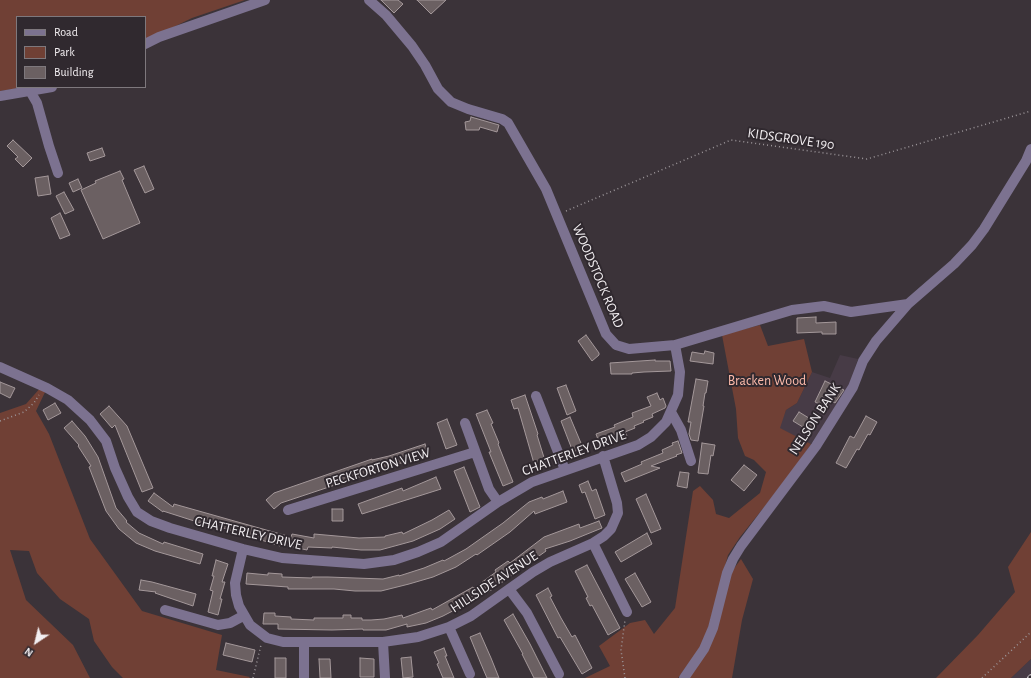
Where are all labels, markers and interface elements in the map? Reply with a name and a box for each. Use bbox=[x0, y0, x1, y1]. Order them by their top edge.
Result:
legend bbox=[16, 16, 146, 88]
text: Road bbox=[54, 26, 78, 38]
text: Park bbox=[54, 46, 75, 58]
text: Building bbox=[54, 66, 94, 78]
street label: KIDSGROVE 190 bbox=[747, 125, 835, 153]
street label: WOODSTOCK ROAD bbox=[569, 221, 627, 331]
park label: Bracken Wood bbox=[728, 373, 806, 389]
street label: NELSON BANK bbox=[786, 380, 844, 458]
street label: CHATTERLEY DRIVE bbox=[520, 426, 628, 480]
street label: PECKFORTON VIEW bbox=[323, 444, 433, 492]
street label: CHATTERLEY DRIVE bbox=[193, 512, 303, 554]
street label: HILLSIDE AVENUE bbox=[447, 547, 541, 617]
north arrow bbox=[16, 622, 56, 662]
text: N bbox=[23, 646, 35, 659]

